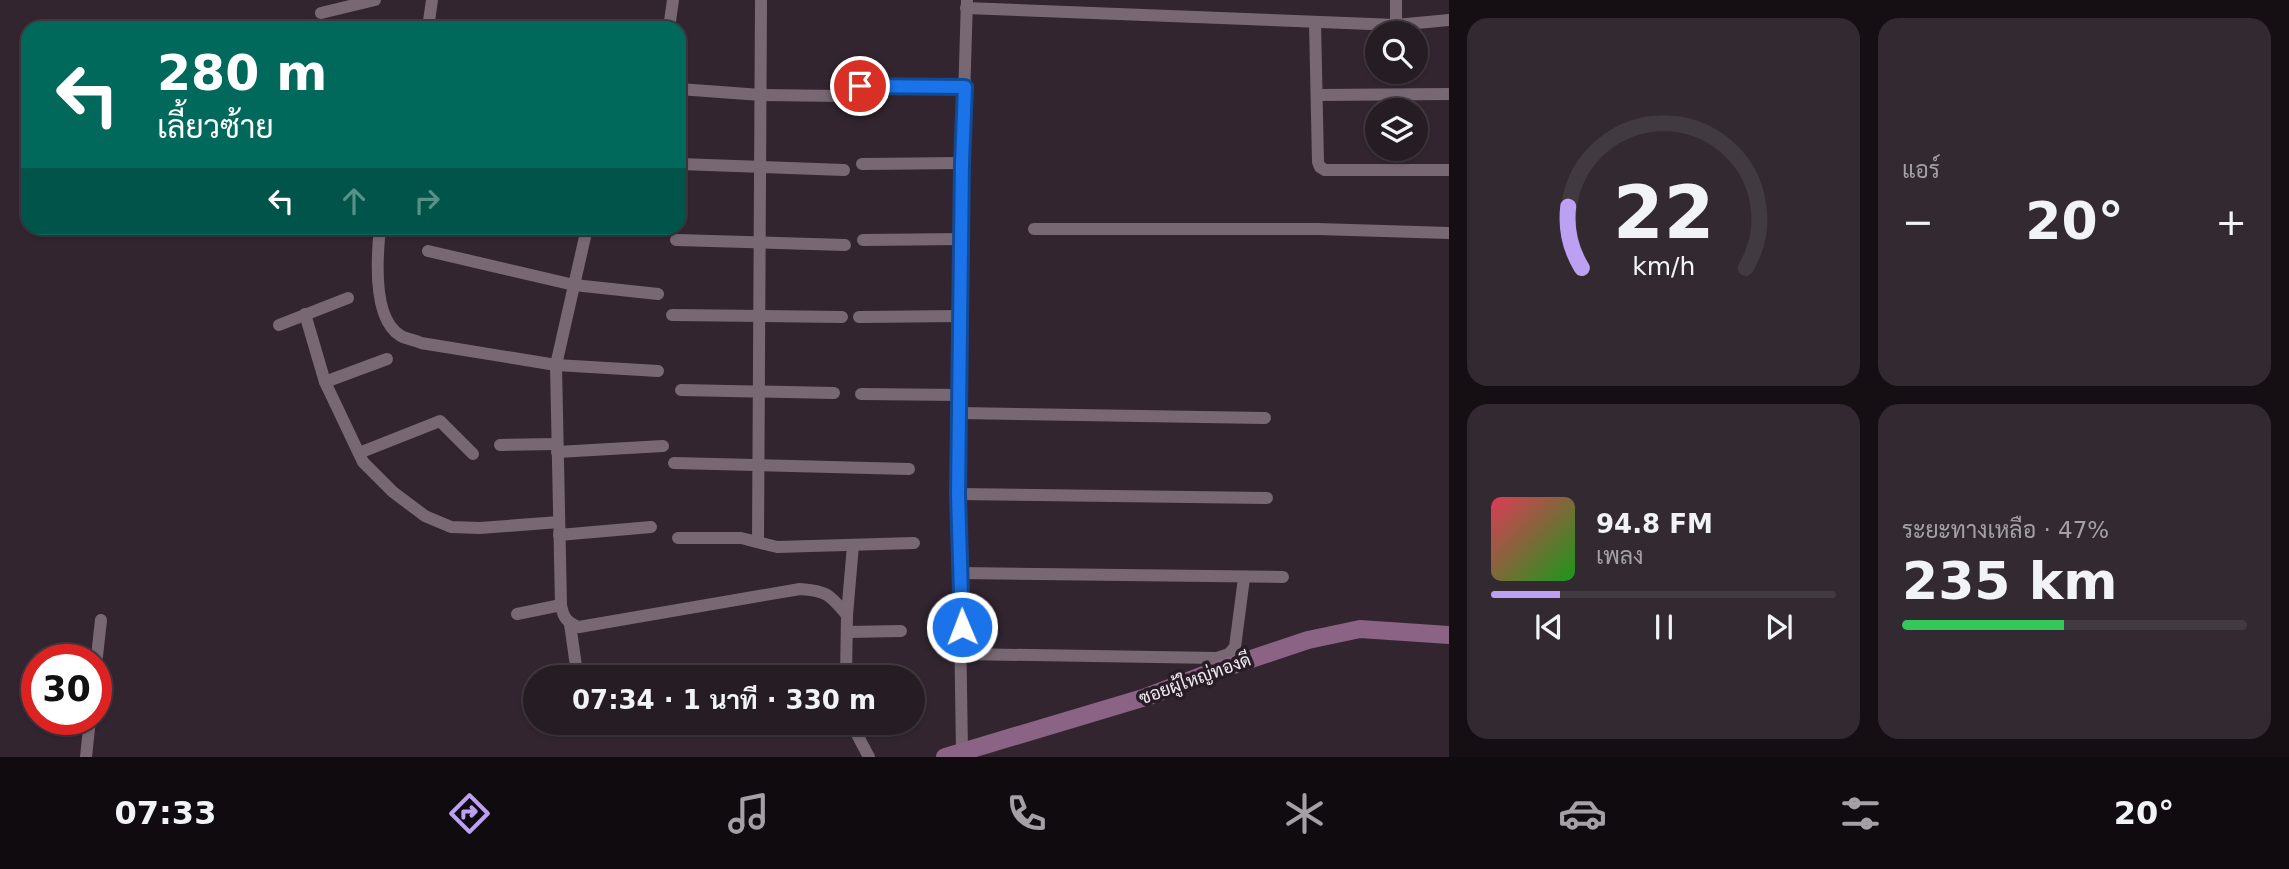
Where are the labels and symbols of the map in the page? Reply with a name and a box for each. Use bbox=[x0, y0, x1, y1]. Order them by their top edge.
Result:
pin bbox=[830, 56, 890, 116]
position arrow bbox=[925, 590, 999, 664]
speed limit sign: 30 bbox=[21, 644, 112, 735]
street label: ซอยผู้ใหญ่ทองดี bbox=[1135, 647, 1255, 711]

